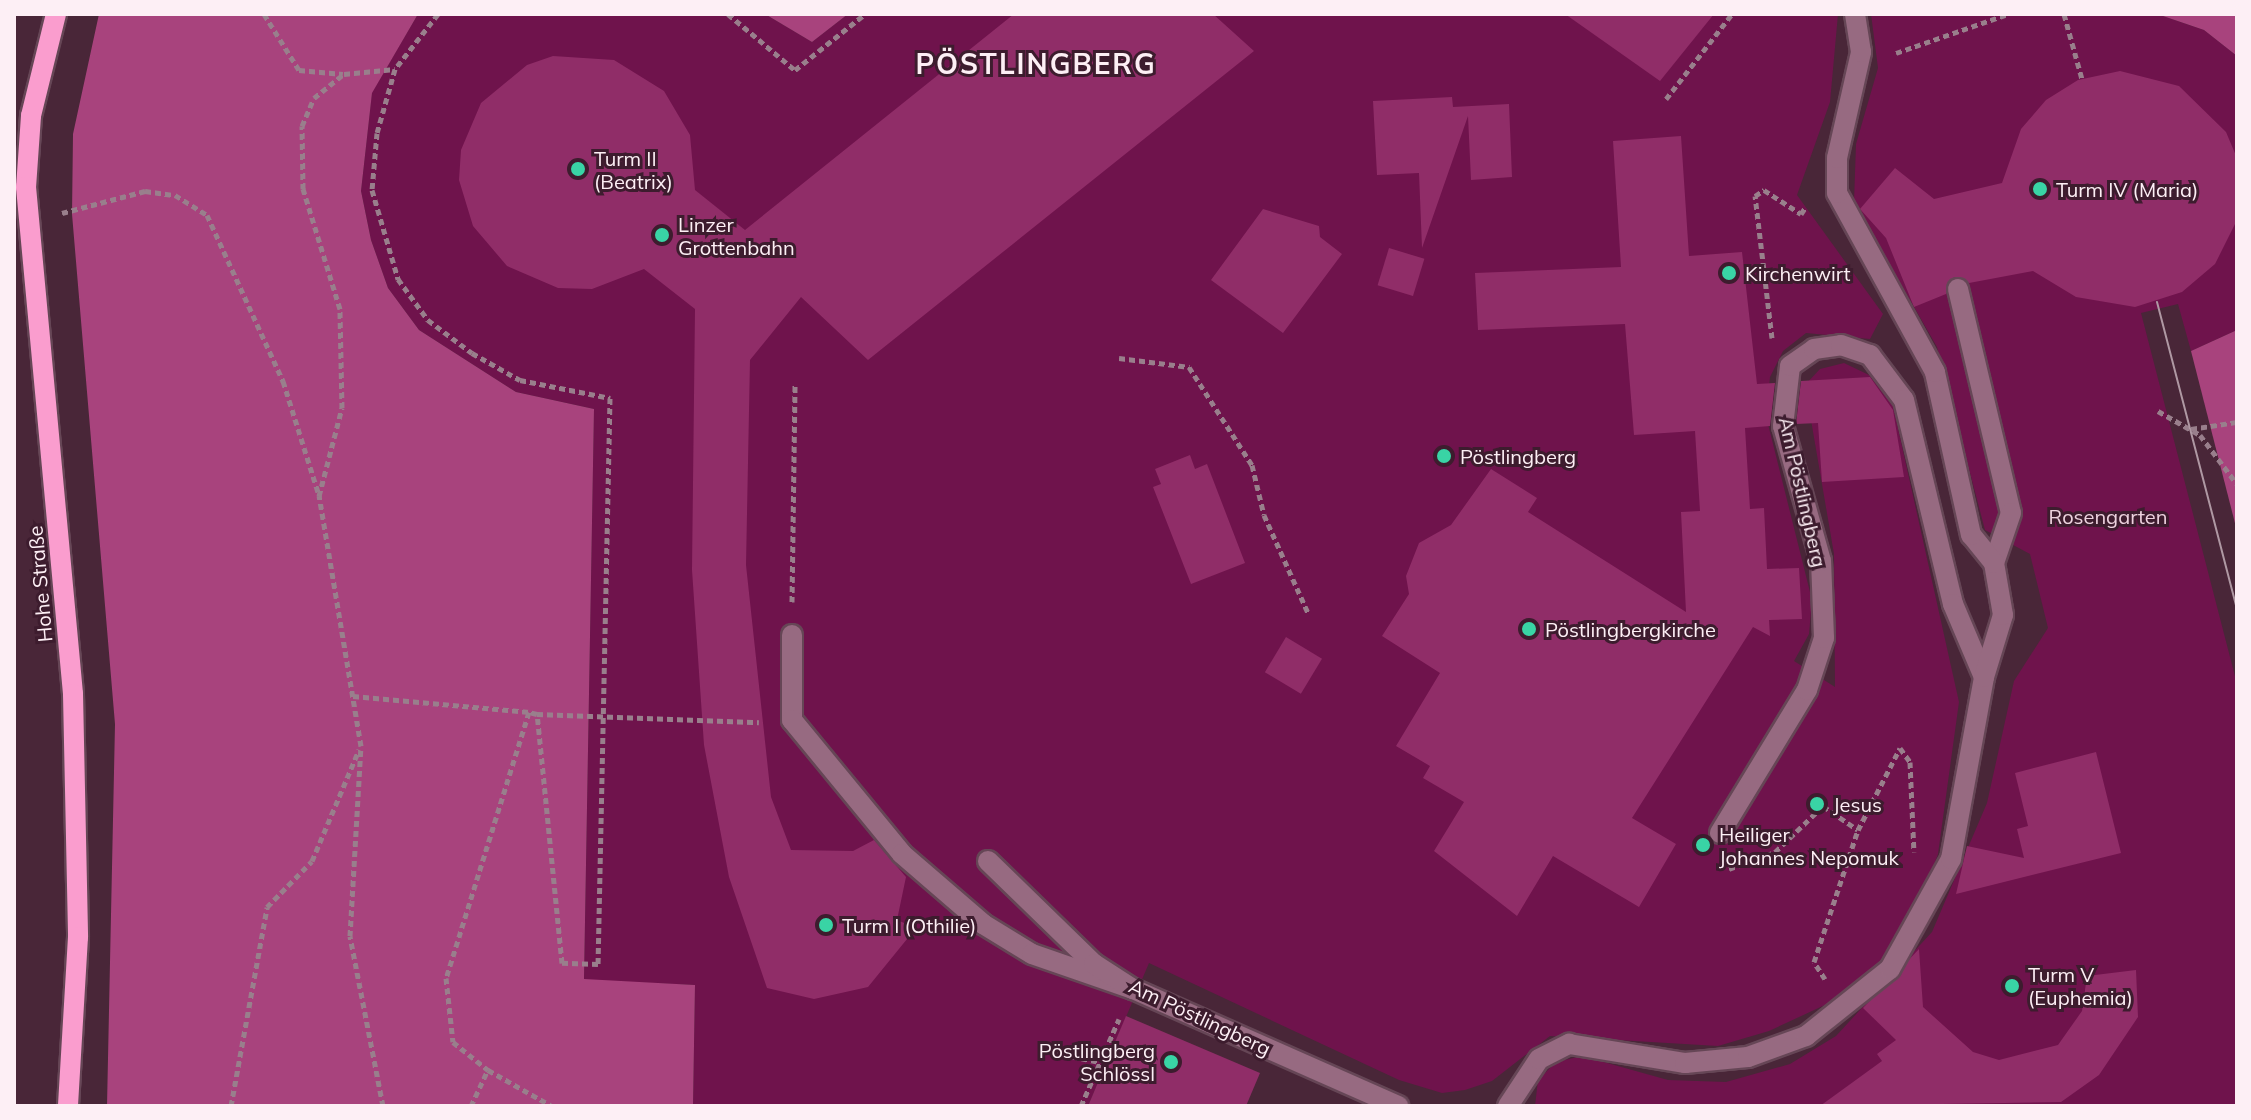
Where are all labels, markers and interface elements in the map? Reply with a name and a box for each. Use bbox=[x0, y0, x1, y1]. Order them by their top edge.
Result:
district label: PÖSTLINGBERG bbox=[915, 47, 1157, 81]
place label: Turm II (Beatrix) bbox=[594, 146, 673, 193]
marker: Turm II (Beatrix) bbox=[569, 160, 587, 178]
place label: Turm IV (Maria) bbox=[2056, 177, 2198, 201]
marker: Turm IV (Maria) bbox=[2031, 180, 2049, 198]
place label: Linzer Grottenbahn bbox=[678, 212, 795, 259]
marker: Linzer Grottenbahn bbox=[653, 226, 671, 244]
place label: Kirchenwirt bbox=[1745, 261, 1851, 285]
marker: Kirchenwirt bbox=[1720, 264, 1738, 282]
street label: Am Pöstlingberg bbox=[1774, 414, 1832, 570]
place label: Pöstlingberg bbox=[1460, 444, 1576, 468]
marker: Pöstlingberg bbox=[1435, 447, 1453, 465]
park label: Rosengarten bbox=[2049, 504, 2167, 528]
street label: Hohe Straße bbox=[23, 525, 57, 643]
place label: Pöstlingbergkirche bbox=[1545, 617, 1716, 641]
marker: Pöstlingbergkirche bbox=[1520, 620, 1538, 638]
place label: Jesus bbox=[1833, 792, 1882, 816]
marker: Jesus bbox=[1808, 795, 1826, 813]
place label: Heiliger Johannes Nepomuk bbox=[1719, 822, 1899, 869]
marker: Heiliger Johannes Nepomuk bbox=[1694, 836, 1712, 854]
place label: Turm I (Othilie) bbox=[842, 913, 976, 937]
marker: Turm I (Othilie) bbox=[817, 916, 835, 934]
place label: Turm V (Euphemia) bbox=[2028, 962, 2133, 1009]
street label: Am Pöstlingberg bbox=[1125, 974, 1275, 1060]
marker: Turm V (Euphemia) bbox=[2003, 977, 2021, 995]
place label: Pöstlingberg Schlössl bbox=[1039, 1038, 1155, 1085]
marker: Pöstlingberg Schlössl bbox=[1162, 1053, 1180, 1071]

